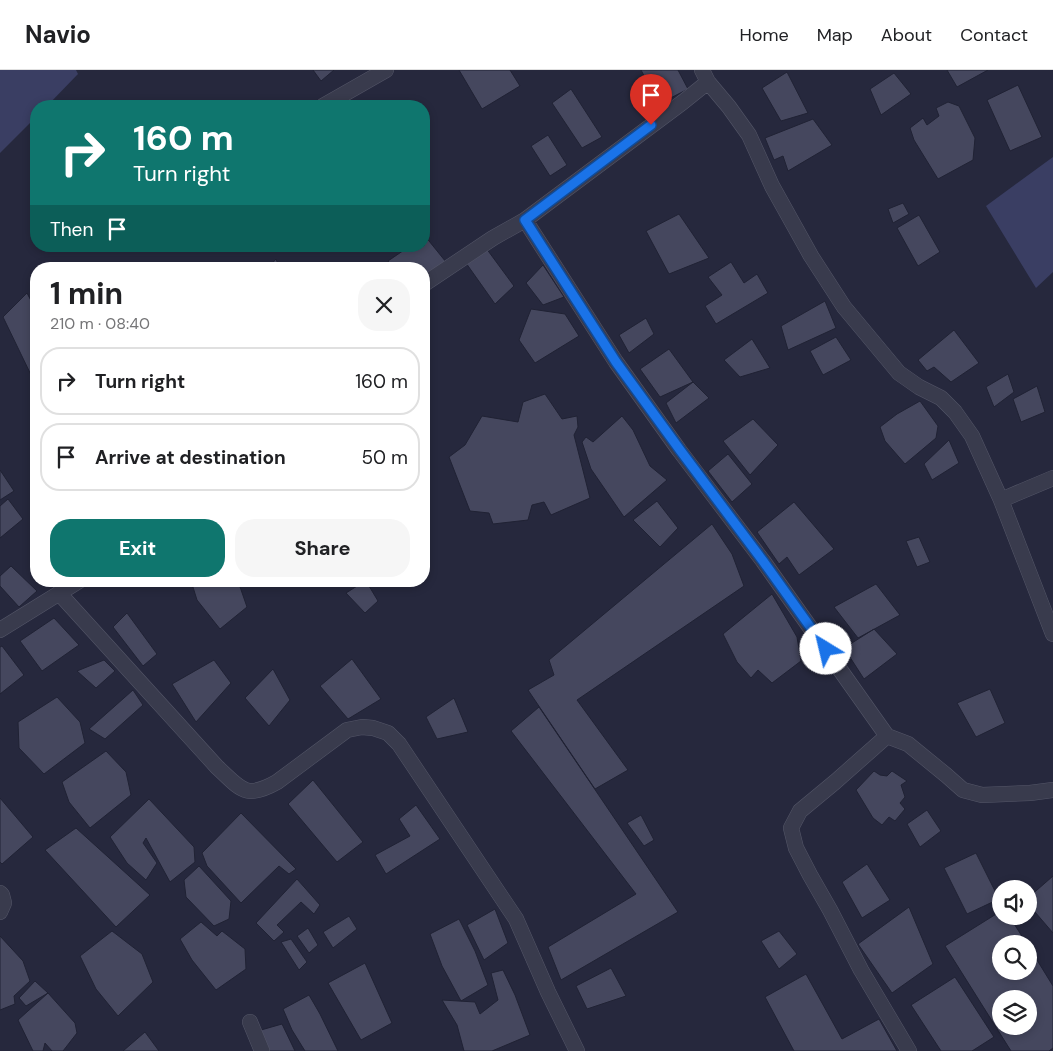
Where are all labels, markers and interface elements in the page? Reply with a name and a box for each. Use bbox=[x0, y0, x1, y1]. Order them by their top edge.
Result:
text: Navio bbox=[25, 19, 91, 50]
text: Home bbox=[739, 23, 789, 47]
text: Map bbox=[817, 23, 853, 47]
text: About bbox=[881, 23, 932, 47]
text: Contact bbox=[960, 23, 1028, 47]
pin bbox=[630, 74, 672, 125]
icon: arrive bbox=[637, 81, 665, 109]
text: 160 m bbox=[133, 115, 234, 161]
icon: right bbox=[50, 120, 115, 185]
text: Turn right bbox=[133, 159, 230, 188]
icon: arrive bbox=[103, 215, 131, 243]
text: Then bbox=[50, 217, 93, 242]
text: 1 min bbox=[50, 274, 123, 313]
button: close bbox=[358, 279, 410, 331]
text: 210 m · 08:40 bbox=[50, 313, 150, 334]
icon: right bbox=[52, 367, 80, 395]
text: Turn right bbox=[95, 369, 185, 394]
text: 160 m bbox=[355, 369, 408, 394]
icon: arrive bbox=[52, 443, 80, 471]
text: Arrive at destination bbox=[95, 445, 286, 470]
text: 50 m bbox=[361, 445, 408, 470]
button: Exit bbox=[50, 519, 225, 577]
button: Share bbox=[235, 519, 410, 577]
position arrow bbox=[799, 622, 851, 674]
map controls bbox=[992, 880, 1037, 1035]
button: sound bbox=[992, 880, 1037, 925]
button: search bbox=[992, 935, 1037, 980]
button: layers bbox=[992, 990, 1037, 1035]

